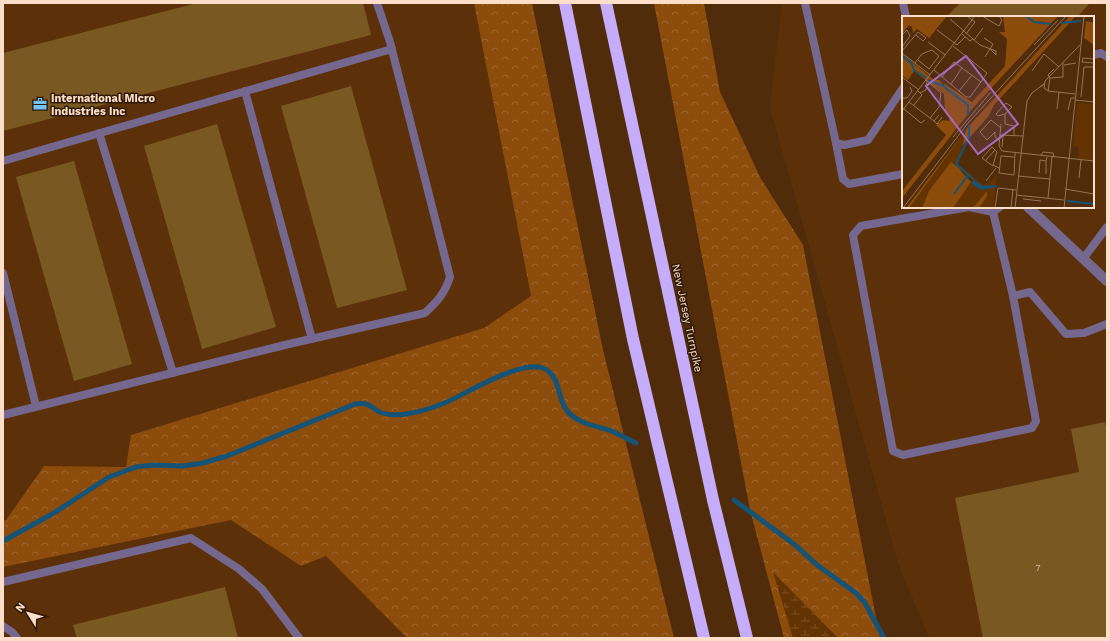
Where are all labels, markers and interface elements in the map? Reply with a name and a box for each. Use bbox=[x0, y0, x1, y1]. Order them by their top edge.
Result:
inset map bbox=[902, 16, 1094, 208]
place label: International Micro Industries Inc bbox=[51, 92, 156, 118]
office icon: International Micro Industries Inc bbox=[32, 96, 48, 112]
street label: New Jersey Turnpike bbox=[669, 263, 705, 373]
house number: 7 bbox=[1035, 563, 1041, 573]
north arrow bbox=[8, 593, 48, 633]
text: N bbox=[13, 600, 28, 614]

